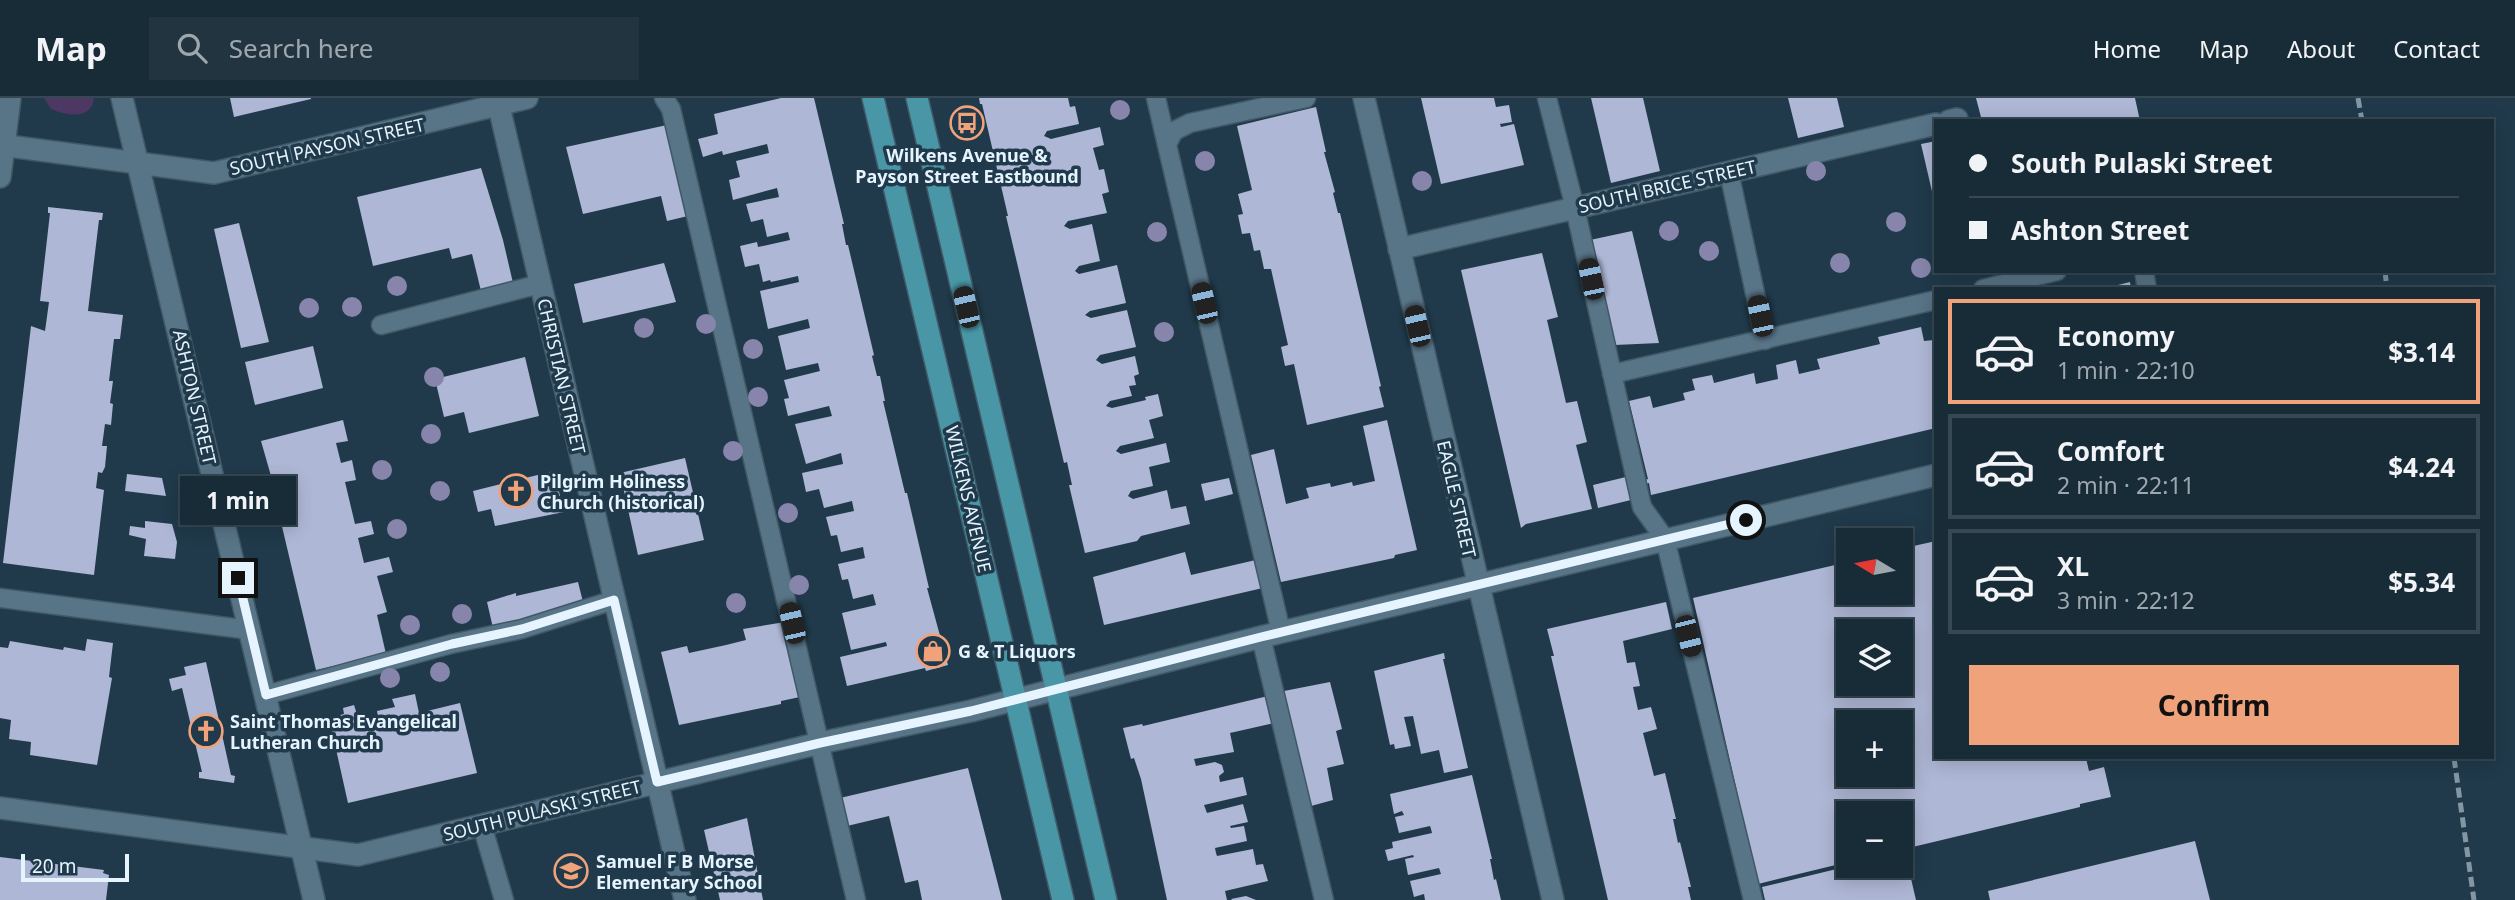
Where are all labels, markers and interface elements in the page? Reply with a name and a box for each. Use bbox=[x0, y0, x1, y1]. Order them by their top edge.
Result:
search box bbox=[149, 17, 639, 80]
text: Map bbox=[35, 26, 107, 71]
icon: search bbox=[173, 29, 211, 67]
text: Search here bbox=[229, 30, 373, 66]
text: Home bbox=[2093, 32, 2161, 65]
text: Map bbox=[2199, 32, 2249, 65]
text: About bbox=[2287, 32, 2355, 65]
text: Contact bbox=[2393, 32, 2480, 65]
bus stop icon: Wilkens Avenue & Payson Street Eastbound bbox=[948, 104, 986, 142]
street label: SOUTH PAYSON STREET bbox=[227, 112, 427, 180]
place label: Wilkens Avenue & Payson Street Eastbound bbox=[855, 143, 1079, 188]
text: South Pulaski Street bbox=[2011, 145, 2273, 181]
street label: SOUTH BRICE STREET bbox=[1576, 154, 1758, 218]
text: Ashton Street bbox=[2011, 212, 2189, 248]
car bbox=[1577, 256, 1606, 302]
car bbox=[1190, 280, 1219, 326]
car bbox=[952, 284, 981, 330]
car bbox=[1746, 293, 1775, 339]
street label: CHRISTIAN STREET bbox=[532, 296, 592, 456]
car bbox=[1403, 303, 1432, 349]
text: Economy bbox=[2057, 318, 2175, 354]
icon: car bbox=[1973, 320, 2036, 383]
street label: ASHTON STREET bbox=[168, 327, 222, 467]
text: $3.14 bbox=[2388, 334, 2455, 370]
text: 1 min · 22:10 bbox=[2057, 354, 2195, 386]
street label: WILKENS AVENUE bbox=[940, 423, 998, 575]
text: Comfort bbox=[2057, 433, 2165, 469]
icon: car bbox=[1973, 435, 2036, 498]
street label: EAGLE STREET bbox=[1432, 438, 1482, 560]
text: $4.24 bbox=[2388, 449, 2455, 485]
place label: Pilgrim Holiness Church (historical) bbox=[540, 469, 705, 514]
text: 2 min · 22:11 bbox=[2057, 469, 2195, 501]
church icon: Pilgrim Holiness Church (historical) bbox=[497, 472, 535, 510]
callout: 1 min bbox=[180, 476, 296, 526]
text: 1 min bbox=[206, 484, 270, 516]
route start bbox=[1730, 504, 1762, 536]
north arrow bbox=[1836, 528, 1913, 606]
map controls bbox=[1836, 528, 1913, 878]
text: XL bbox=[2057, 548, 2089, 584]
icon: car bbox=[1973, 550, 2036, 613]
route end bbox=[222, 562, 254, 594]
text: $5.34 bbox=[2388, 564, 2455, 600]
text: 3 min · 22:12 bbox=[2057, 584, 2195, 616]
car bbox=[778, 600, 807, 646]
car bbox=[1673, 613, 1704, 659]
button: layers bbox=[1836, 619, 1913, 696]
shop icon: G & T Liquors bbox=[914, 632, 952, 670]
place label: G & T Liquors bbox=[958, 639, 1076, 663]
button: Confirm bbox=[1969, 665, 2459, 745]
place label: Saint Thomas Evangelical Lutheran Church bbox=[230, 709, 457, 754]
button: + bbox=[1836, 710, 1913, 787]
church icon: Saint Thomas Evangelical Lutheran Church bbox=[187, 712, 225, 750]
street label: SOUTH PULASKI STREET bbox=[441, 774, 643, 846]
button: − bbox=[1836, 801, 1913, 878]
place label: Samuel F B Morse Elementary School bbox=[596, 849, 763, 894]
scale bar bbox=[21, 851, 130, 883]
school or university icon: Samuel F B Morse Elementary School bbox=[552, 852, 590, 890]
text: 20 m bbox=[32, 853, 76, 879]

